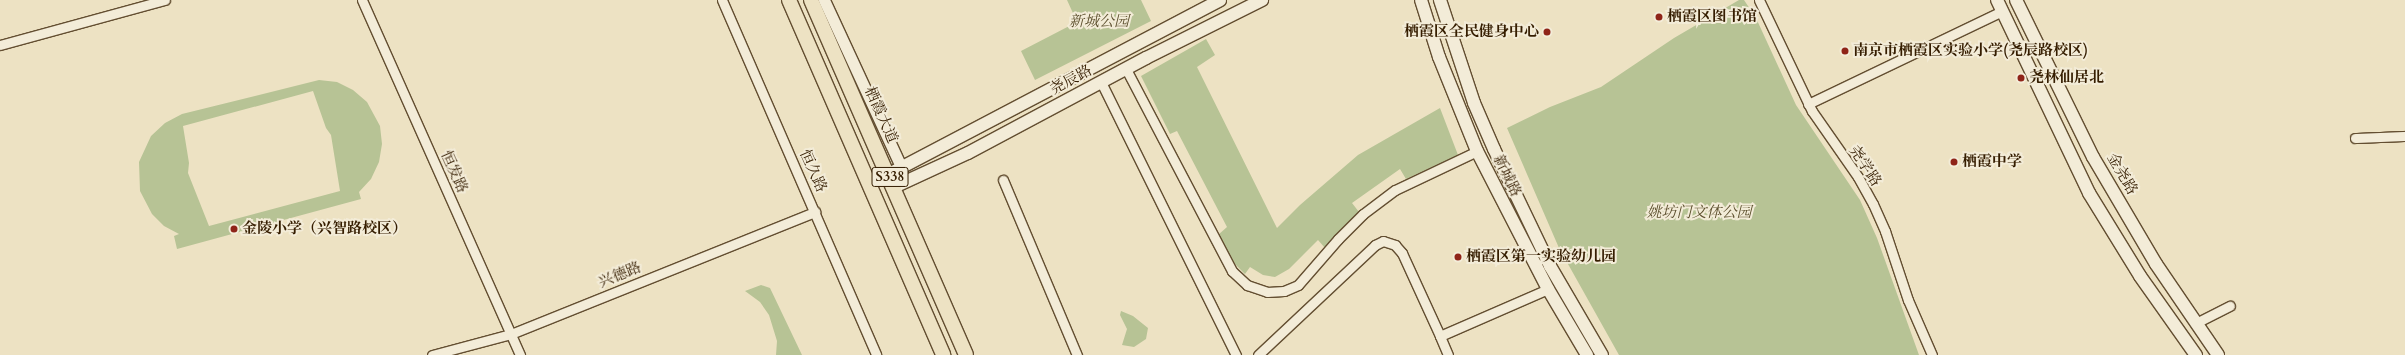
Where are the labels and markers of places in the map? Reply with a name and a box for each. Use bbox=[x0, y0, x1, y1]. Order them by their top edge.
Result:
place label: 栖霞区图书馆 bbox=[1667, 8, 1757, 26]
marker: 栖霞区图书馆 bbox=[1654, 12, 1664, 22]
place label: 栖霞区全民健身中心 bbox=[1404, 23, 1539, 41]
marker: 栖霞区全民健身中心 bbox=[1542, 27, 1552, 37]
place label: 南京市栖霞区实验小学(尧辰路校区) bbox=[1853, 42, 2088, 60]
marker: 南京市栖霞区实验小学(尧辰路校区) bbox=[1840, 46, 1850, 56]
place label: 尧林仙居北 bbox=[2029, 69, 2104, 87]
marker: 尧林仙居北 bbox=[2016, 73, 2026, 83]
place label: 栖霞中学 bbox=[1962, 153, 2022, 171]
marker: 栖霞中学 bbox=[1949, 157, 1959, 167]
place label: 金陵小学（兴智路校区） bbox=[242, 220, 407, 238]
marker: 金陵小学（兴智路校区） bbox=[229, 224, 239, 234]
place label: 栖霞区第一实验幼儿园 bbox=[1466, 248, 1616, 266]
marker: 栖霞区第一实验幼儿园 bbox=[1453, 252, 1463, 262]

